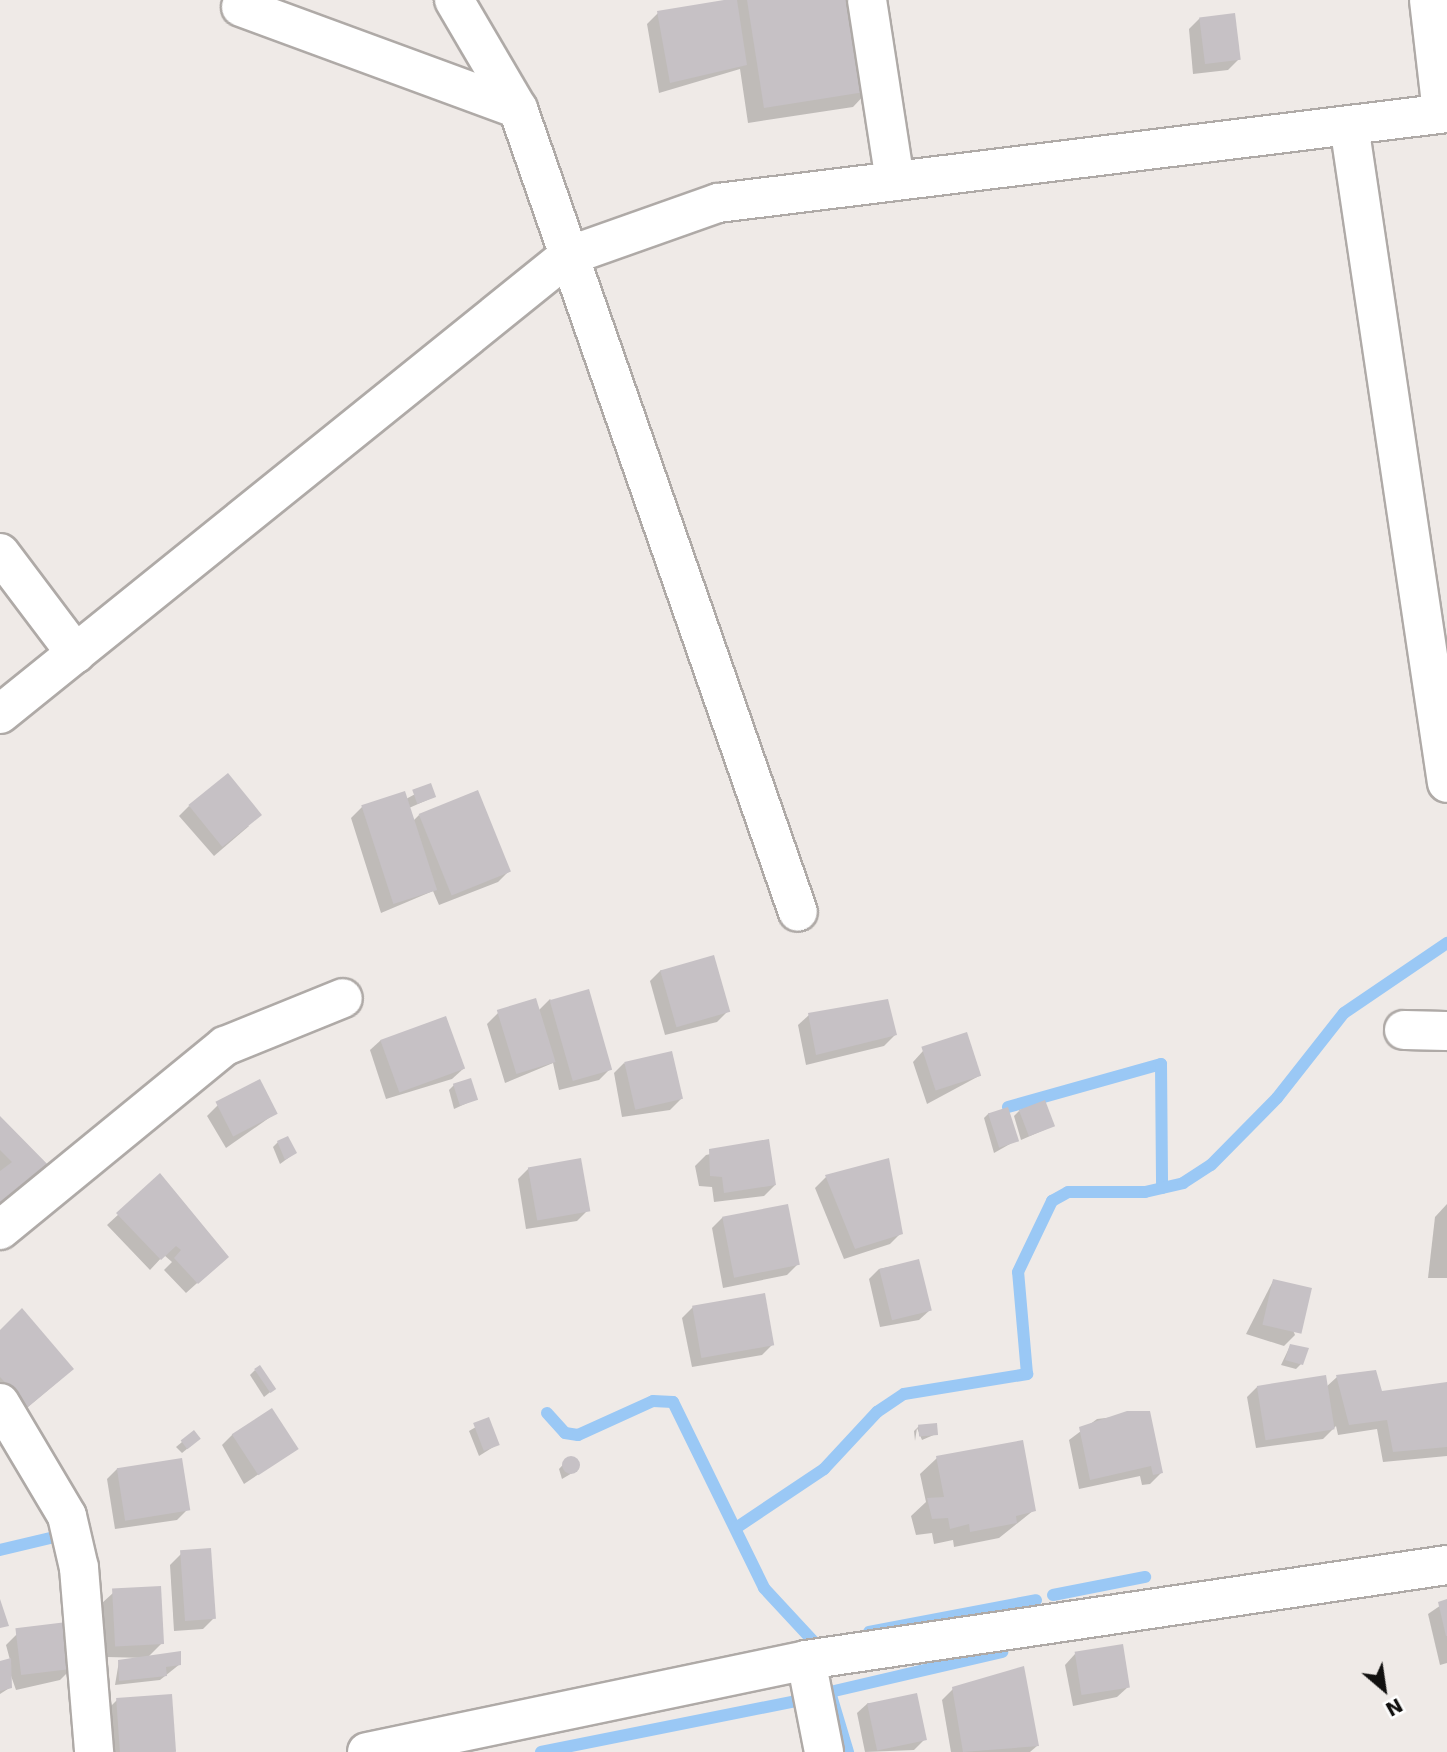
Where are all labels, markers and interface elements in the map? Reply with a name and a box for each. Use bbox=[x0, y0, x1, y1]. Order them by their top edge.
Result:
north arrow bbox=[1349, 1654, 1419, 1724]
text: N bbox=[1382, 1694, 1406, 1721]

